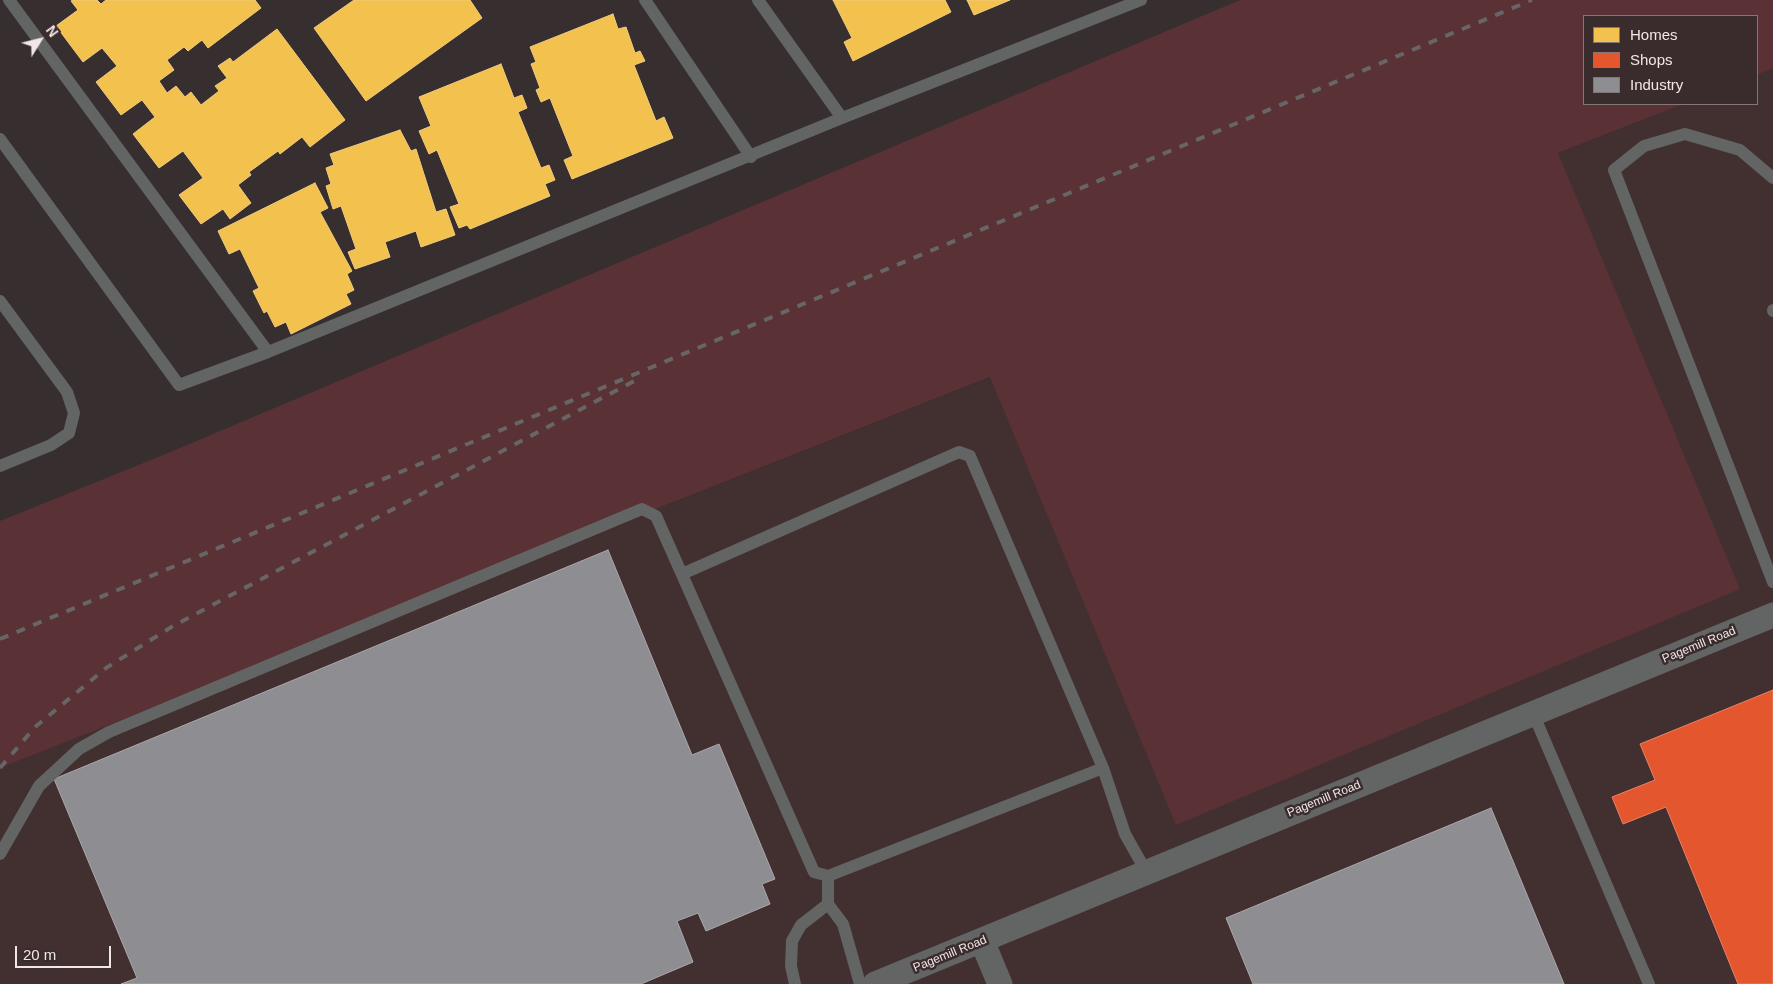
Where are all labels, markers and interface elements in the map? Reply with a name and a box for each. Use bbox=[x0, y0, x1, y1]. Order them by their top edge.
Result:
north arrow bbox=[15, 15, 65, 65]
legend bbox=[1583, 15, 1758, 105]
text: N bbox=[43, 22, 62, 40]
text: Homes bbox=[1630, 26, 1678, 43]
text: Shops bbox=[1630, 51, 1673, 68]
text: Industry bbox=[1630, 76, 1683, 93]
street label: Pagemill Road bbox=[1660, 624, 1738, 666]
street label: Pagemill Road bbox=[1285, 778, 1363, 820]
street label: Pagemill Road bbox=[911, 933, 989, 975]
scale bar bbox=[18, 936, 114, 968]
text: 20 m bbox=[23, 946, 56, 963]

